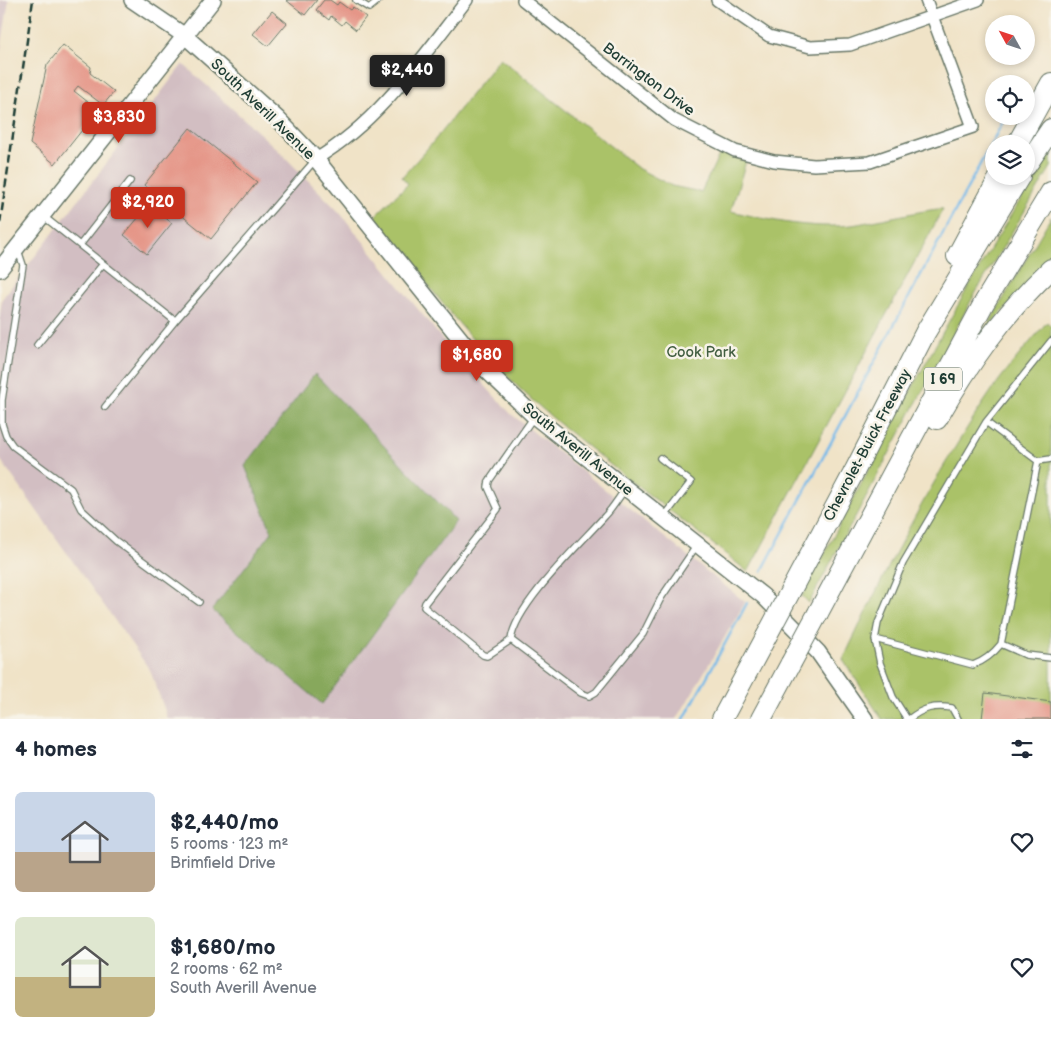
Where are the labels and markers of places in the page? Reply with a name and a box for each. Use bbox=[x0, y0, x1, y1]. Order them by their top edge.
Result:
pin: $2,440 bbox=[366, 54, 448, 97]
pin: $3,830 bbox=[78, 102, 160, 144]
pin: $2,920 bbox=[107, 186, 189, 229]
pin: $1,680 bbox=[436, 340, 518, 382]

